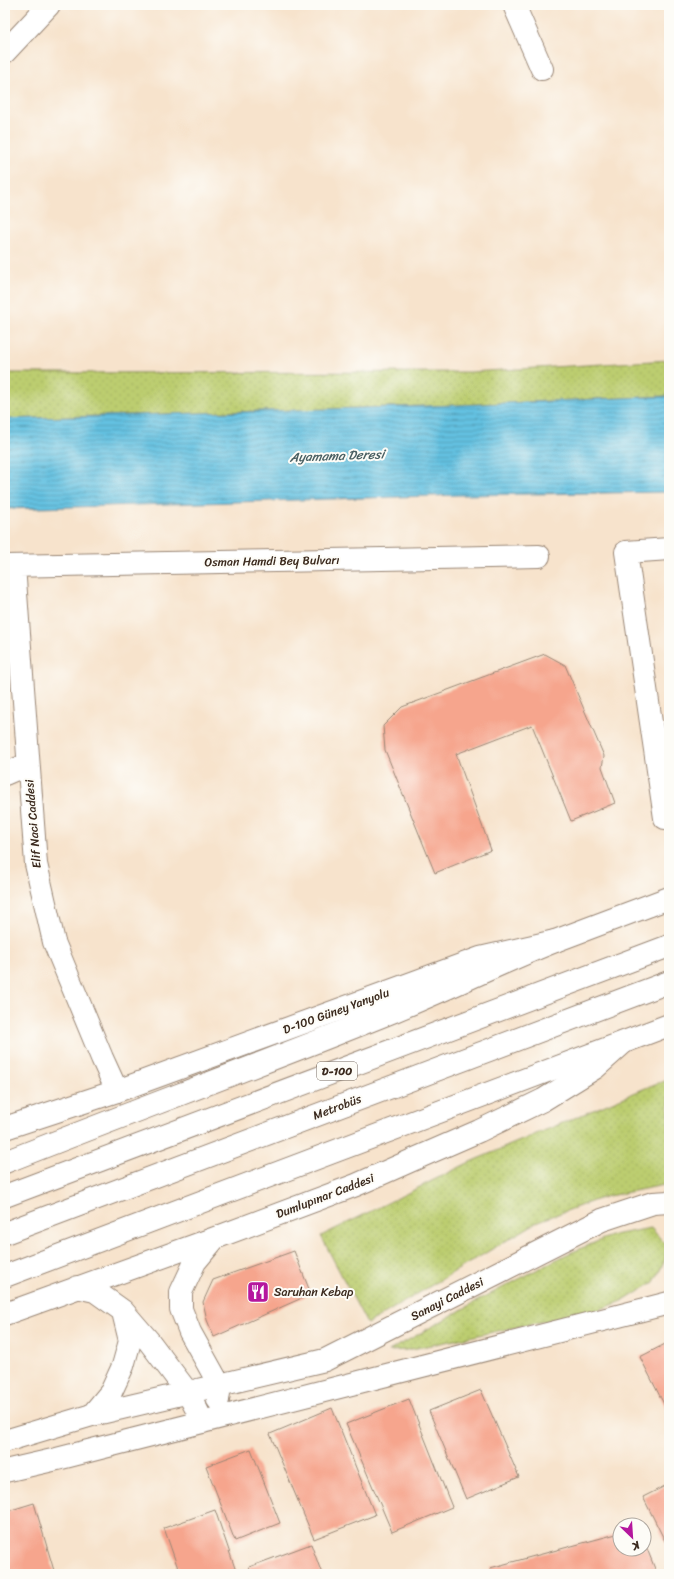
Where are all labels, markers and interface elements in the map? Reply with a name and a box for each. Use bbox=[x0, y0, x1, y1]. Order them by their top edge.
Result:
water label: Ayamama Deresi bbox=[289, 442, 387, 469]
street label: Osman Hamdi Bey Bulvarı bbox=[204, 549, 340, 573]
street label: Elif Naci Caddesi bbox=[18, 778, 48, 869]
street label: D-100 Güney Yanyolu bbox=[280, 981, 393, 1040]
road number: D-100 bbox=[317, 1062, 357, 1080]
street label: Metrobüs bbox=[309, 1087, 365, 1126]
street label: Dumlupınar Caddesi bbox=[273, 1167, 378, 1225]
street label: Sanayi Caddesi bbox=[406, 1271, 488, 1327]
restaurant icon: Saruhan Kebap bbox=[245, 1279, 271, 1305]
place label: Saruhan Kebap bbox=[274, 1281, 354, 1303]
north arrow bbox=[612, 1517, 652, 1557]
text: K bbox=[628, 1535, 644, 1556]

